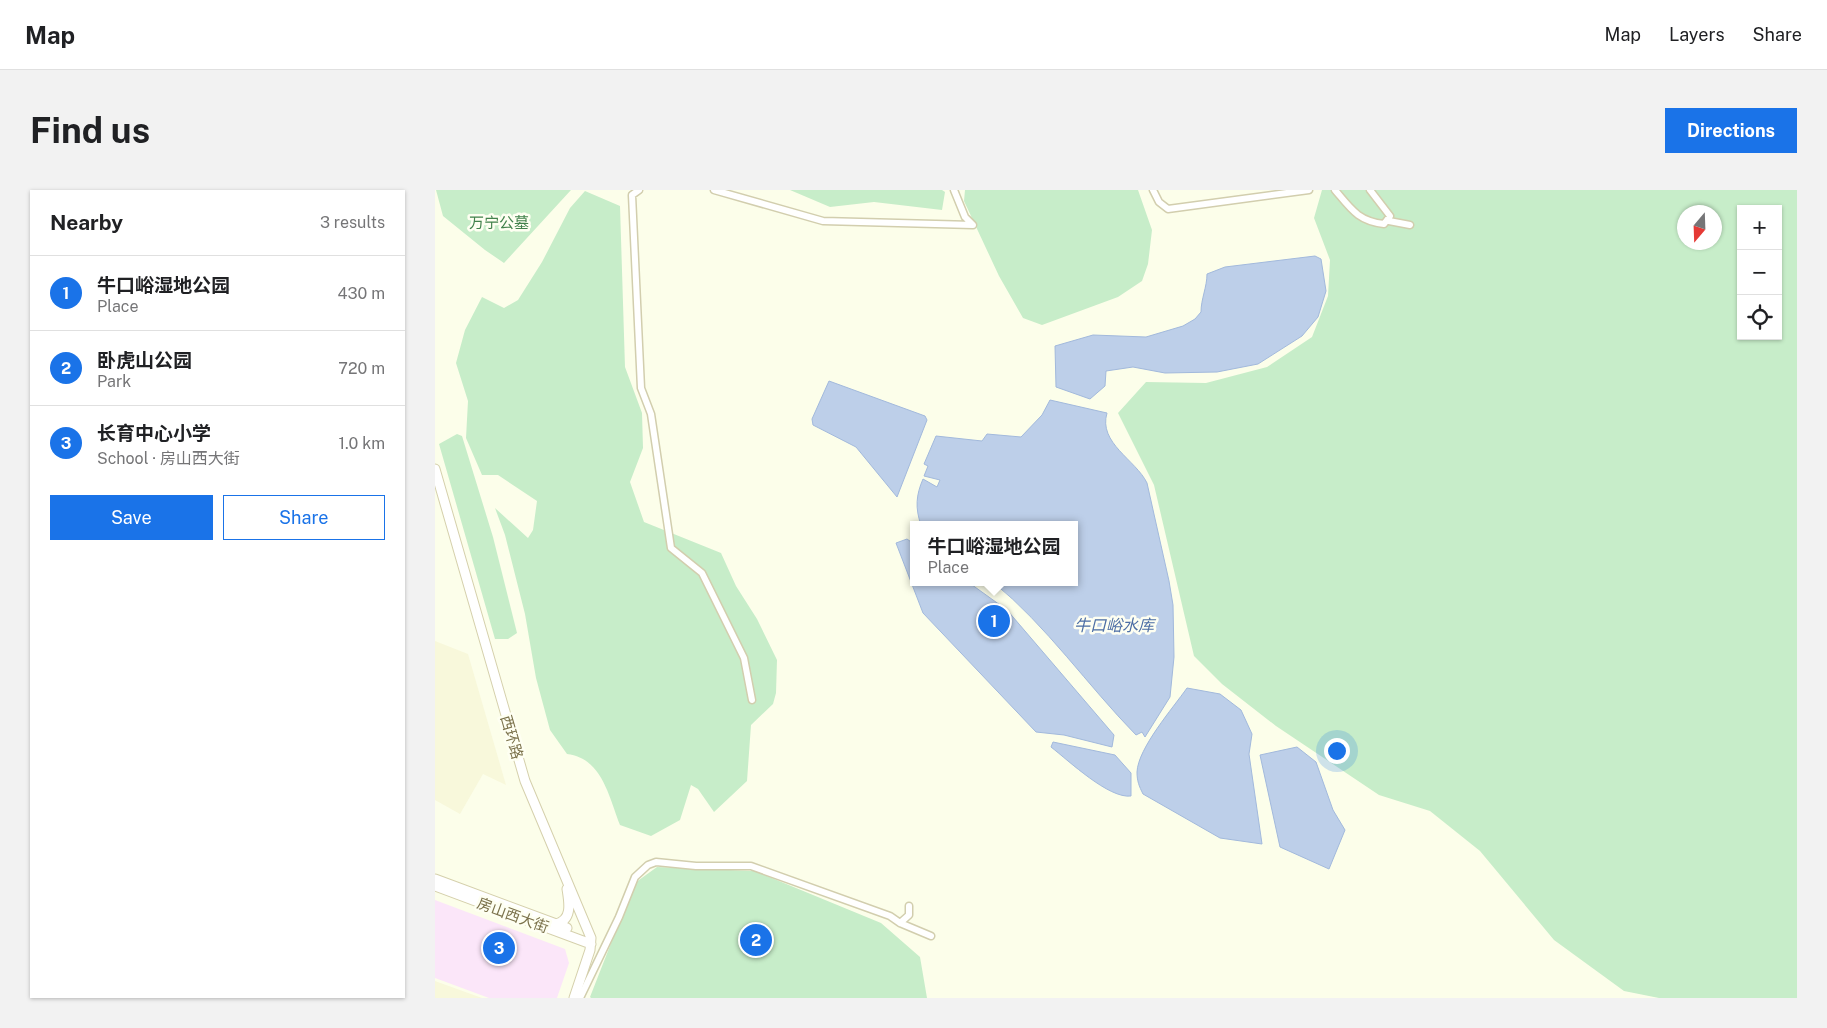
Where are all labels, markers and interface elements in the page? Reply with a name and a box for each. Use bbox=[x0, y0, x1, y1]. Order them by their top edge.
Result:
text: Map bbox=[25, 21, 75, 49]
text: Map bbox=[1605, 24, 1641, 45]
text: Layers bbox=[1669, 24, 1725, 45]
text: Share bbox=[1753, 24, 1802, 45]
button: Directions bbox=[1665, 108, 1797, 153]
text: Find us bbox=[30, 110, 150, 151]
north arrow bbox=[1677, 205, 1722, 250]
map controls bbox=[1737, 205, 1782, 340]
button: + bbox=[1737, 205, 1782, 250]
text: Nearby bbox=[50, 210, 123, 235]
text: 3 results bbox=[320, 213, 385, 232]
park label: 万宁公墓 bbox=[469, 214, 529, 231]
button: − bbox=[1737, 250, 1782, 295]
text: 牛口峪湿地公园 bbox=[97, 274, 230, 296]
text: 1 bbox=[63, 284, 69, 303]
text: 430 m bbox=[337, 284, 385, 303]
button: locate bbox=[1737, 295, 1782, 340]
text: Place bbox=[97, 297, 139, 316]
text: 卧虎山公园 bbox=[97, 349, 192, 371]
text: 2 bbox=[61, 359, 71, 378]
text: 720 m bbox=[338, 359, 385, 378]
text: Park bbox=[97, 372, 131, 391]
text: 长育中心小学 bbox=[97, 422, 211, 444]
text: 3 bbox=[61, 434, 71, 453]
text: 1.0 km bbox=[338, 434, 385, 453]
text: School · 房山西大街 bbox=[97, 449, 240, 468]
button: Save bbox=[50, 495, 213, 540]
button: Share bbox=[223, 495, 385, 540]
popup bbox=[910, 521, 1078, 586]
text: 牛口峪湿地公园 bbox=[927, 535, 1061, 557]
text: Place bbox=[927, 558, 969, 577]
pin: 1 bbox=[978, 602, 1010, 640]
water label: 牛口峪水库 bbox=[1074, 616, 1157, 635]
street label: 西环路 bbox=[498, 713, 526, 761]
your location bbox=[1324, 738, 1350, 764]
street label: 房山西大街 bbox=[475, 894, 551, 936]
pin: 2 bbox=[740, 921, 772, 959]
pin: 3 bbox=[483, 929, 515, 967]

